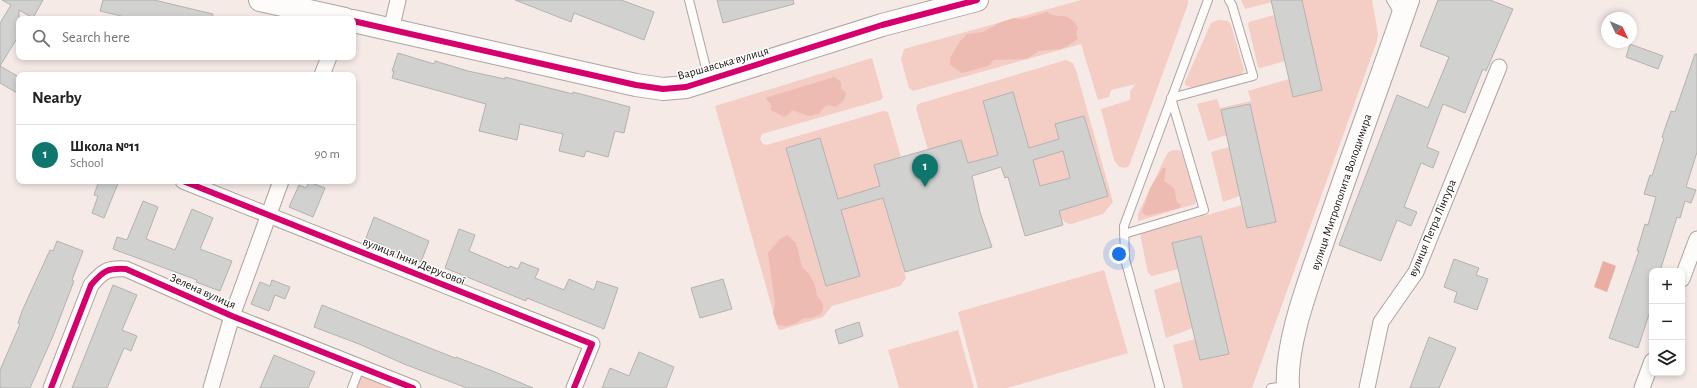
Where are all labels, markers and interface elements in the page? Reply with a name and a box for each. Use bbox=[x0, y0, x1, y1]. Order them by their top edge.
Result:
north arrow bbox=[1601, 12, 1637, 48]
search box bbox=[16, 16, 356, 60]
icon: search bbox=[30, 27, 52, 49]
text: Search here bbox=[62, 30, 130, 45]
street label: Варшавська вулиця bbox=[676, 44, 770, 83]
text: Nearby bbox=[32, 89, 82, 106]
street label: вулиця Митрополита Володимира bbox=[1309, 112, 1375, 272]
text: Школа №11 bbox=[70, 139, 140, 154]
text: 1 bbox=[43, 148, 47, 161]
text: 90 m bbox=[314, 148, 340, 161]
pin: 1 bbox=[912, 154, 938, 187]
text: School bbox=[70, 157, 104, 170]
street label: вулиця Петра Лінтура bbox=[1406, 177, 1459, 279]
street label: вулиця Інни Дерусової bbox=[361, 235, 467, 288]
your location bbox=[1109, 244, 1129, 264]
map controls bbox=[1649, 268, 1685, 376]
button: + bbox=[1649, 268, 1685, 304]
street label: Зелена вулиця bbox=[168, 271, 238, 312]
button: − bbox=[1649, 304, 1685, 340]
button: layers bbox=[1649, 340, 1685, 376]

